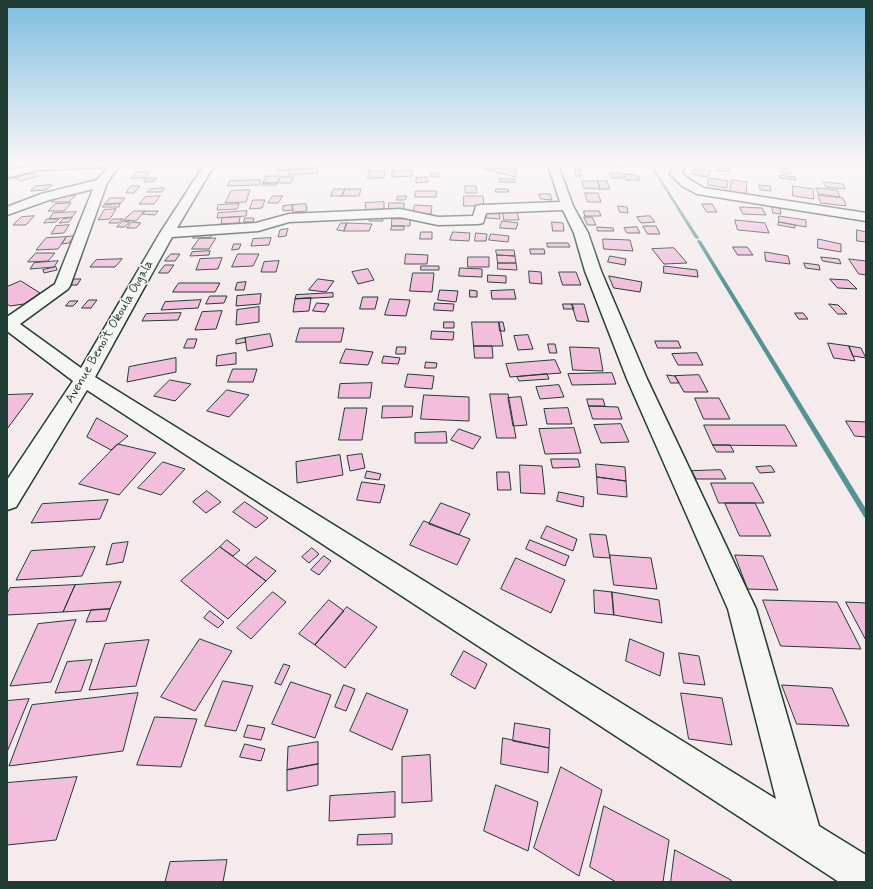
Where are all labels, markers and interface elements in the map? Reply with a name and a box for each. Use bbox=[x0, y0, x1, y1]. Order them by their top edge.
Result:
street label: Avenue Benoît Okoula Ougala bbox=[63, 258, 157, 406]

